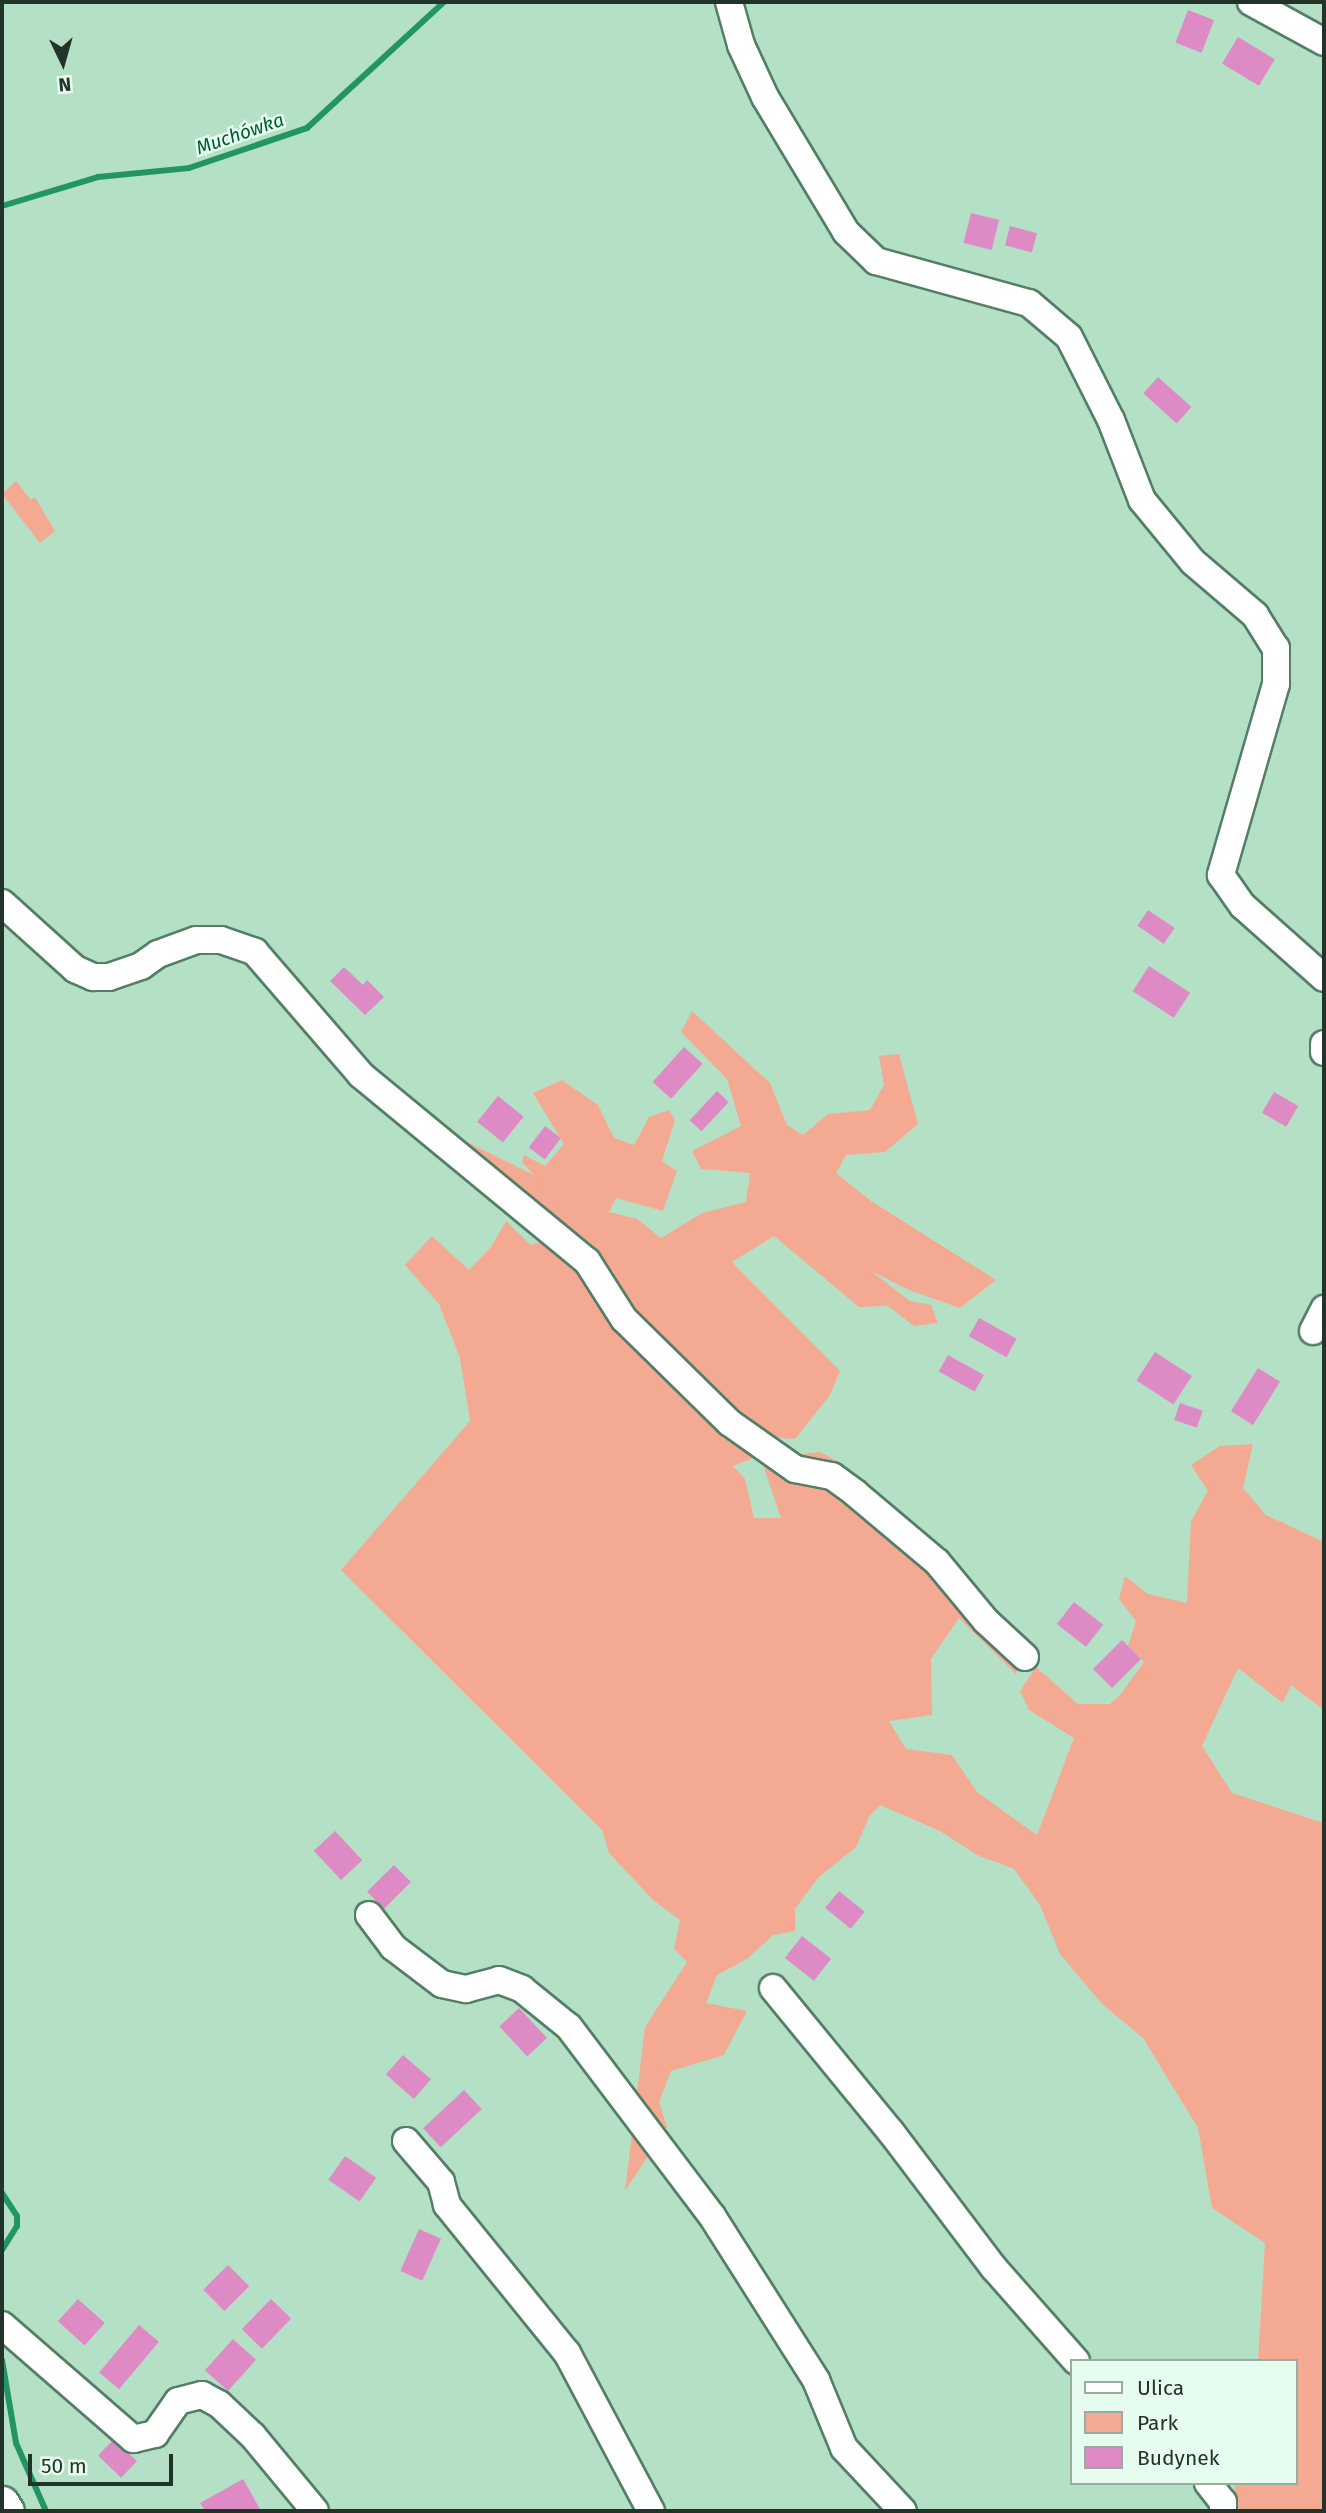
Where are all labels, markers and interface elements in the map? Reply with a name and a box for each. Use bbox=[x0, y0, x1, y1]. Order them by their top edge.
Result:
north arrow bbox=[28, 28, 98, 98]
text: N bbox=[58, 72, 72, 96]
water label: Muchówka bbox=[193, 108, 287, 160]
legend bbox=[1070, 2359, 1298, 2485]
text: Ulica bbox=[1137, 2375, 1184, 2401]
text: Park bbox=[1137, 2410, 1178, 2436]
scale bar bbox=[32, 2440, 177, 2484]
text: Budynek bbox=[1137, 2445, 1219, 2471]
text: 50 m bbox=[41, 2453, 87, 2479]

